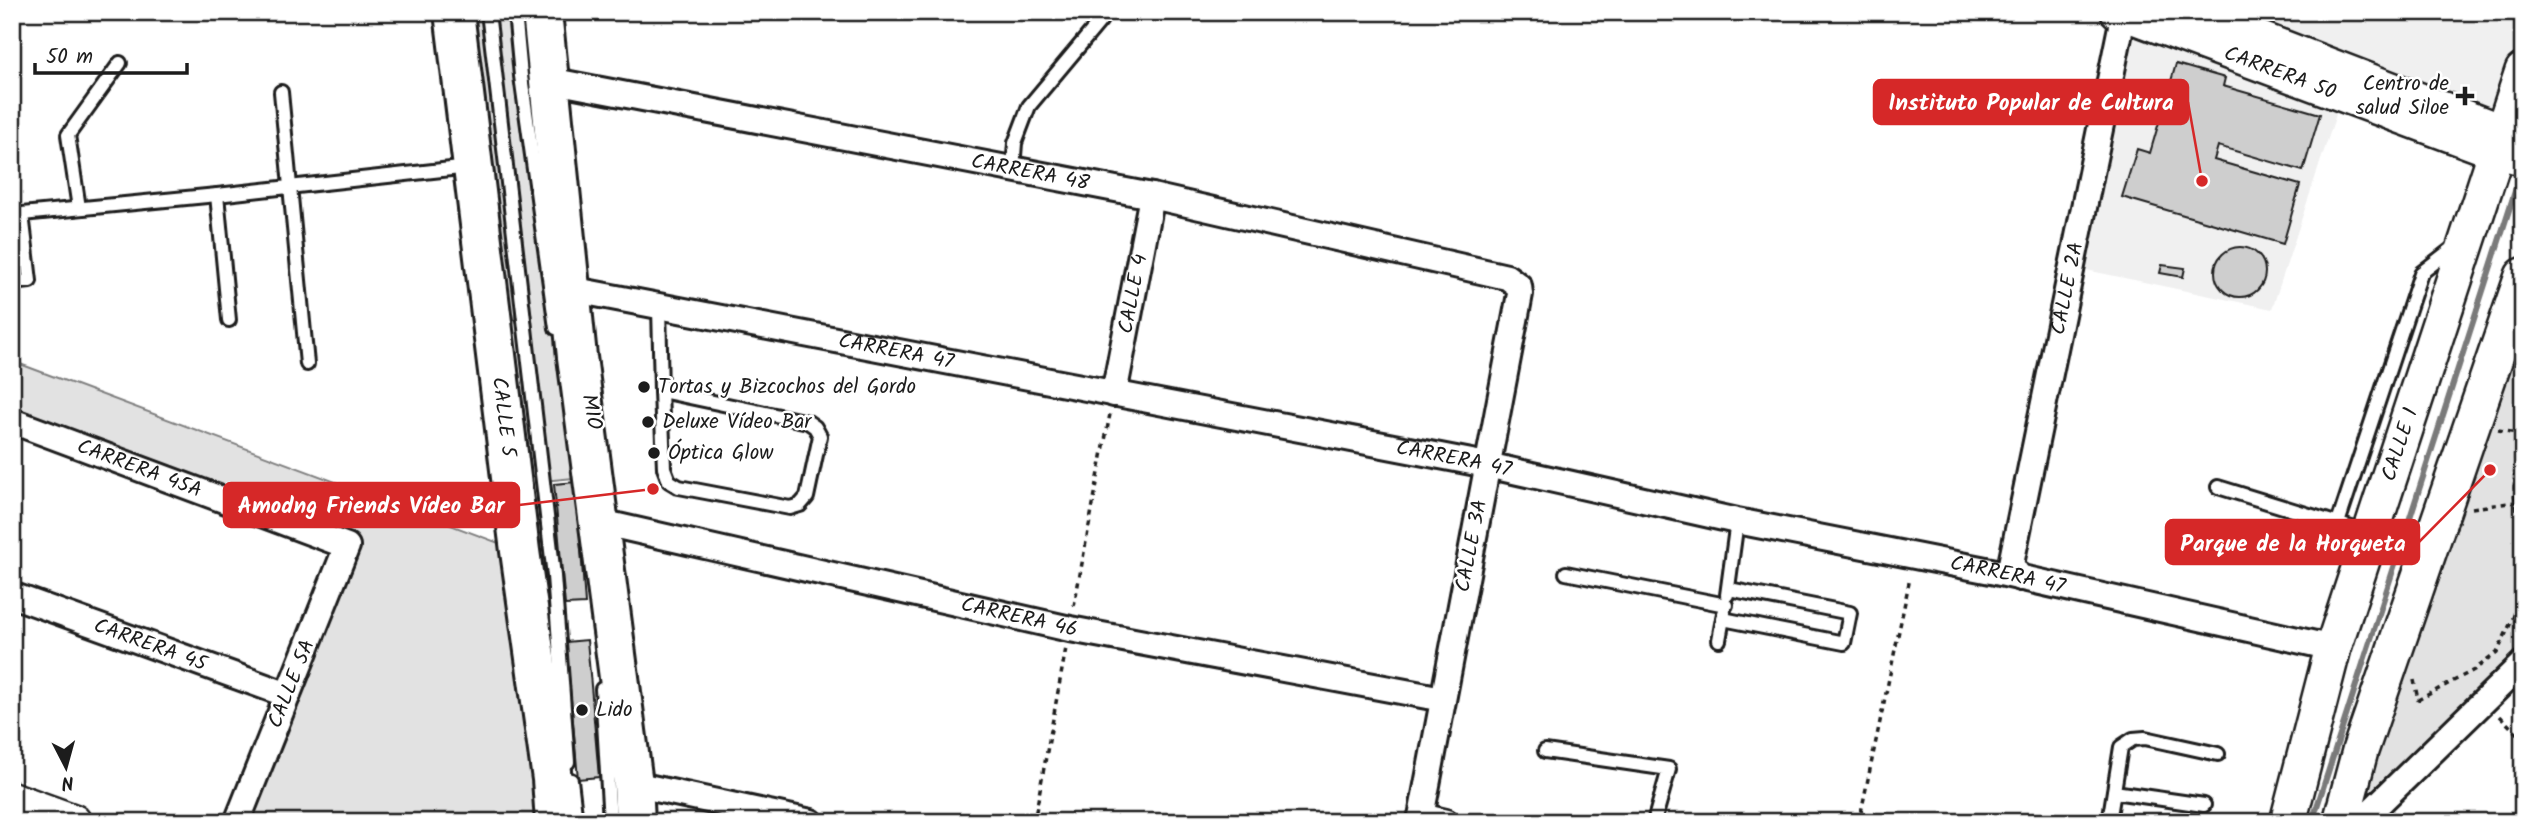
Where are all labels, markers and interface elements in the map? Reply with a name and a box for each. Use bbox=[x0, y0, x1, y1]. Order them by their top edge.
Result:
scale bar bbox=[35, 32, 187, 76]
street label: CARRERA 50 bbox=[2219, 37, 2341, 109]
text: 50 m bbox=[46, 41, 93, 74]
place label: Centro de salud Siloe bbox=[2356, 68, 2450, 125]
callout: Instituto Popular de Cultura bbox=[1874, 80, 2188, 124]
text: Instituto Popular de Cultura bbox=[1888, 86, 2174, 122]
marker: Centro de salud Siloe bbox=[2455, 86, 2475, 106]
street label: CARRERA 48 bbox=[968, 145, 1093, 200]
street label: CALLE 2A bbox=[2042, 239, 2093, 338]
street label: CALLE 4 bbox=[1109, 251, 1157, 337]
street label: CARRERA 47 bbox=[836, 324, 958, 379]
place label: Tortas y Bizcochos del Gordo bbox=[658, 371, 916, 404]
street label: CALLE 5 bbox=[482, 375, 525, 461]
marker: Tortas y Bizcochos del Gordo bbox=[636, 379, 652, 395]
street label: MIO bbox=[571, 391, 611, 433]
street label: CALLE 1 bbox=[2373, 403, 2428, 486]
place label: Deluxe Vídeo Bar bbox=[662, 406, 812, 439]
marker: Deluxe Vídeo Bar bbox=[640, 414, 656, 430]
street label: CARRERA 45A bbox=[72, 430, 207, 507]
street label: CARRERA 47 bbox=[1393, 431, 1516, 487]
place label: Óptica Glow bbox=[668, 437, 774, 470]
marker: Óptica Glow bbox=[646, 445, 662, 461]
callout: Amodng Friends Vídeo Bar bbox=[224, 483, 519, 527]
text: Amodng Friends Vídeo Bar bbox=[237, 489, 506, 525]
street label: CALLE 3A bbox=[1447, 497, 1497, 595]
callout: Parque de la Horqueta bbox=[2166, 520, 2419, 564]
text: Parque de la Horqueta bbox=[2180, 527, 2406, 563]
street label: CARRERA 47 bbox=[1947, 547, 2070, 604]
street label: CARRERA 46 bbox=[958, 588, 1080, 647]
street label: CARRERA 45 bbox=[89, 609, 213, 681]
street label: CALLE 5A bbox=[259, 635, 325, 733]
place label: Lido bbox=[596, 694, 632, 727]
marker: Lido bbox=[574, 702, 590, 718]
north arrow bbox=[32, 732, 102, 802]
text: N bbox=[60, 766, 75, 797]

